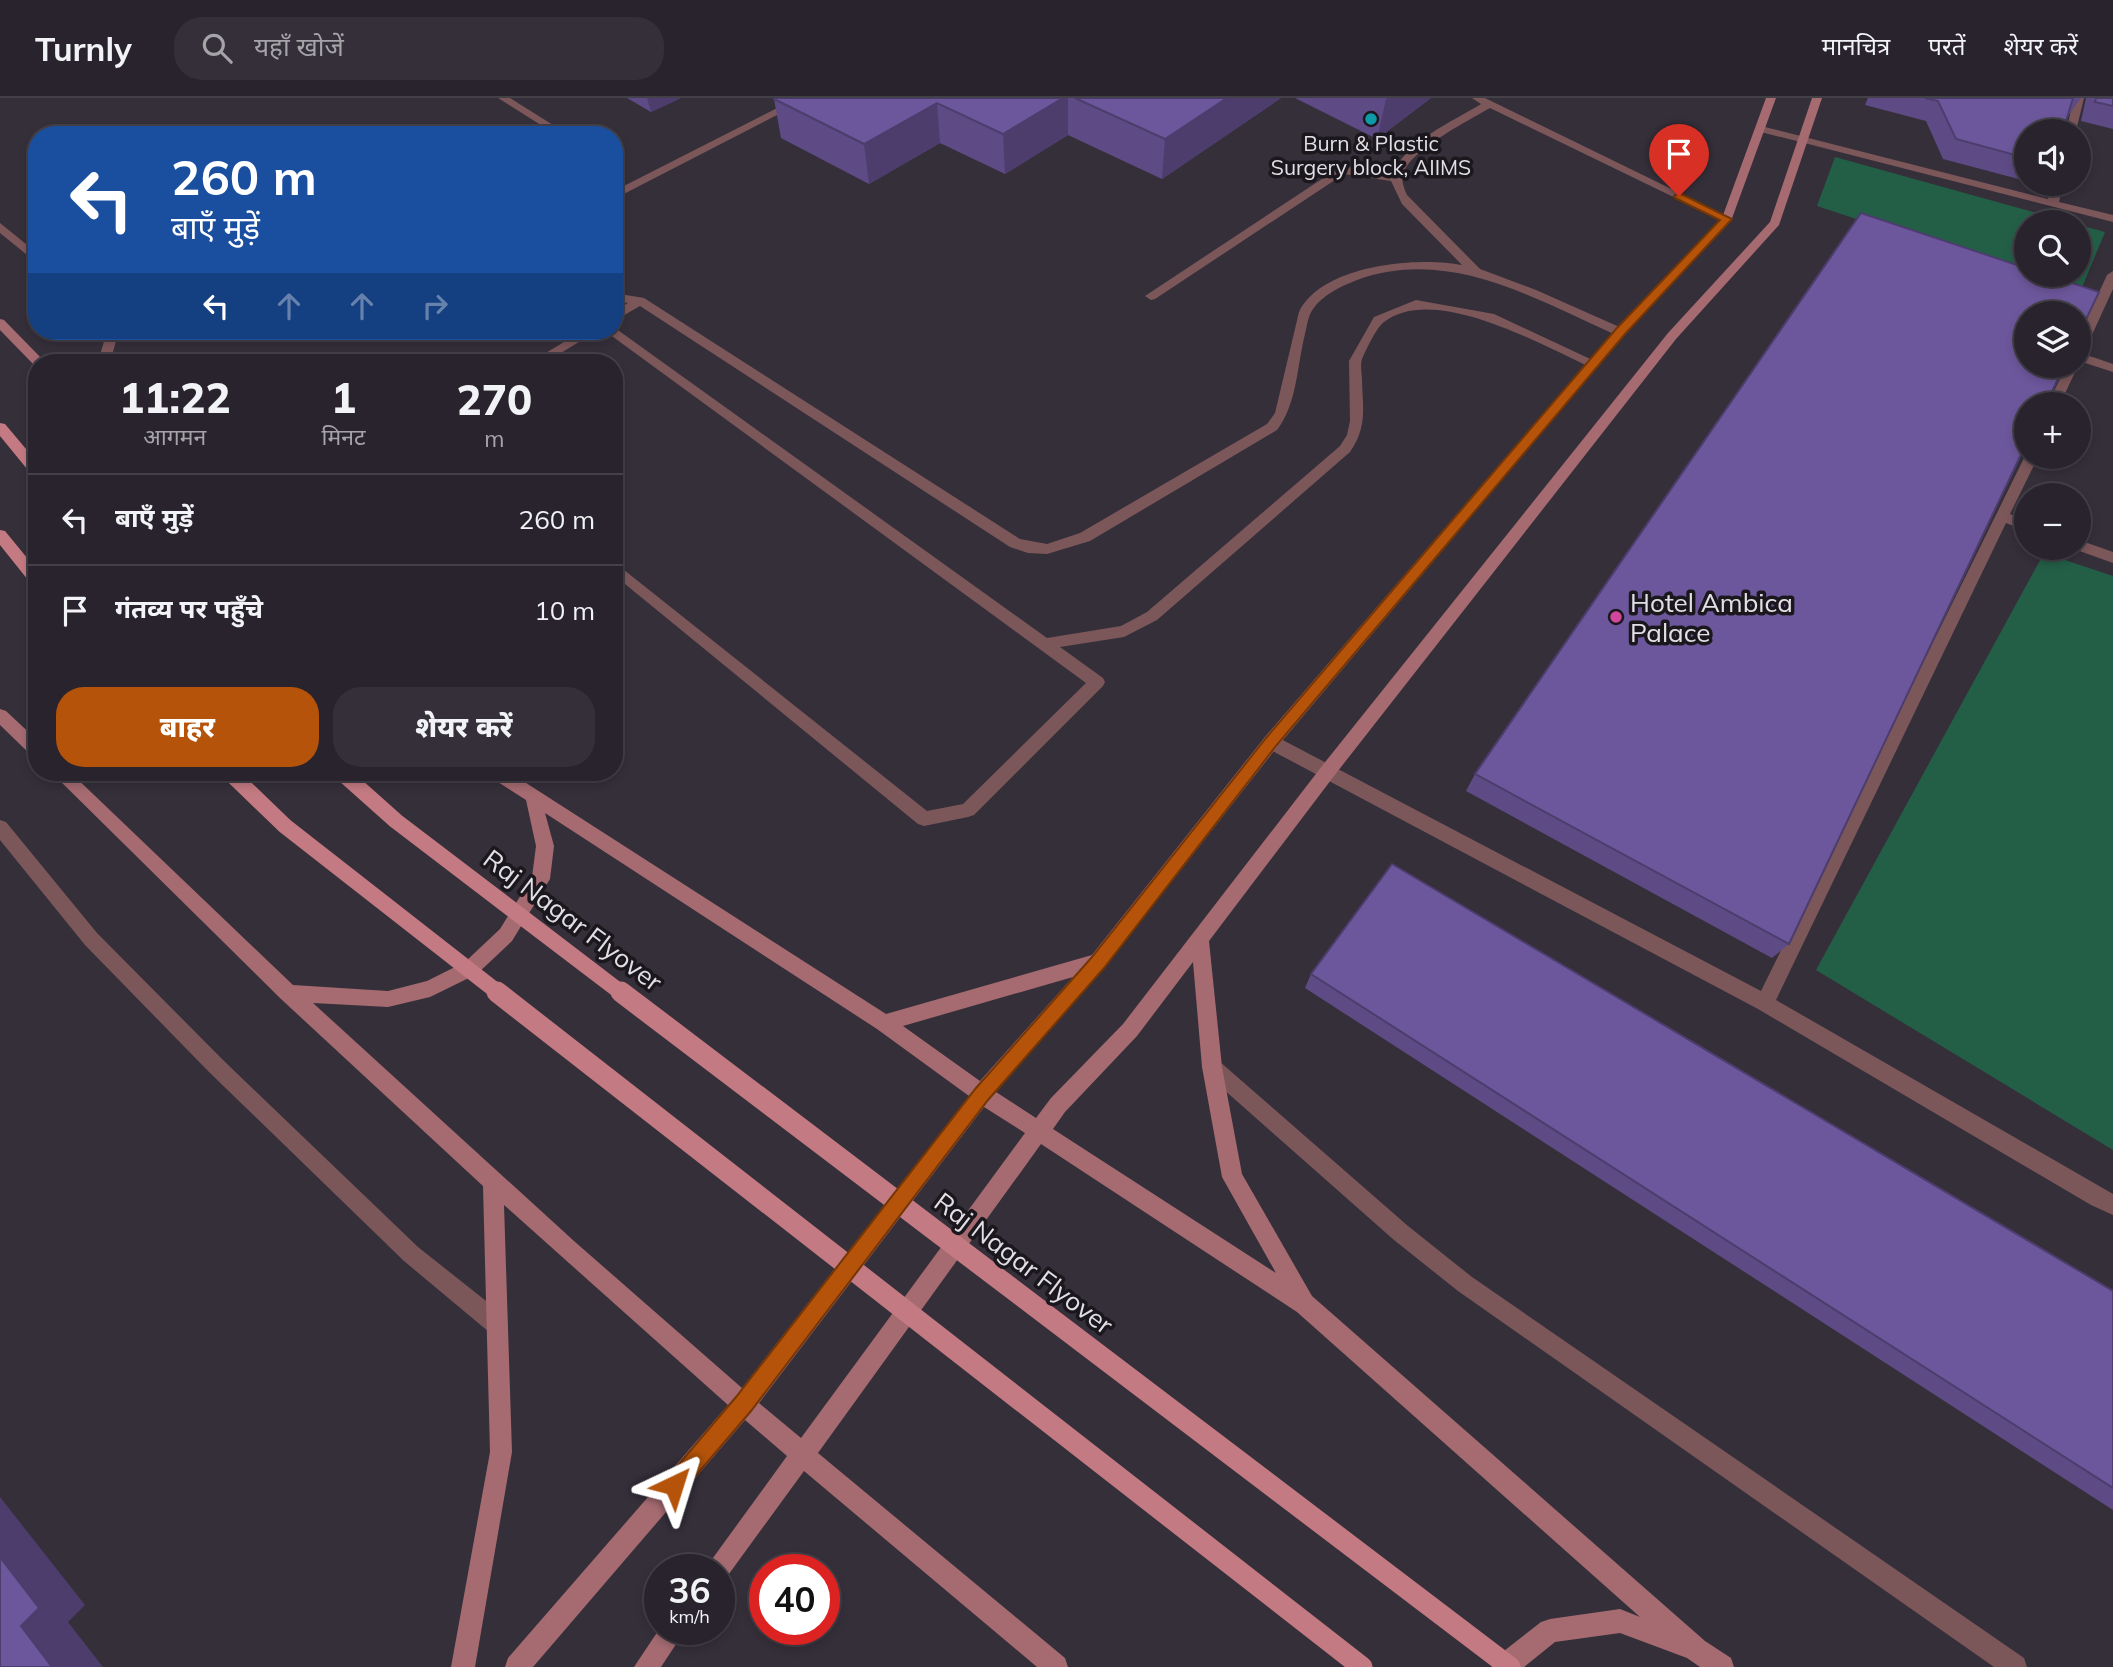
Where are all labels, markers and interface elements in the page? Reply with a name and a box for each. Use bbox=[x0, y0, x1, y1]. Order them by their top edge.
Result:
search box bbox=[174, 17, 664, 80]
text: Turnly bbox=[35, 28, 132, 69]
icon: search bbox=[198, 29, 236, 67]
text: यहाँ खोजें bbox=[254, 30, 344, 63]
text: मानचित्र bbox=[1822, 31, 1890, 61]
text: परतें bbox=[1928, 31, 1965, 61]
text: शेयर करें bbox=[2003, 31, 2078, 61]
marker: Burn & Plastic Surgery block, AIIMS bbox=[1363, 111, 1379, 127]
map controls bbox=[2014, 119, 2091, 560]
button: sound bbox=[2014, 119, 2091, 196]
pin bbox=[1649, 124, 1709, 196]
place label: Burn & Plastic Surgery block, AIIMS bbox=[1271, 130, 1471, 180]
icon: arrive bbox=[1660, 135, 1698, 173]
text: 260 m bbox=[171, 146, 317, 207]
icon: left bbox=[56, 154, 147, 245]
text: बाएँ मुड़ें bbox=[171, 207, 260, 247]
button: search bbox=[2014, 210, 2091, 287]
icon: left bbox=[197, 287, 235, 325]
icon: ahead bbox=[270, 287, 308, 325]
icon: ahead bbox=[343, 287, 381, 325]
icon: right bbox=[416, 287, 454, 325]
button: layers bbox=[2014, 301, 2091, 378]
text: 11:22 bbox=[119, 371, 231, 424]
text: 1 bbox=[331, 371, 356, 424]
text: 270 bbox=[456, 373, 532, 426]
button: + bbox=[2014, 392, 2091, 469]
text: आगमन bbox=[143, 422, 206, 451]
text: मिनट bbox=[322, 422, 366, 451]
text: m bbox=[484, 424, 504, 453]
button: − bbox=[2014, 483, 2091, 560]
icon: left bbox=[56, 501, 94, 539]
text: बाएँ मुड़ें bbox=[115, 501, 193, 534]
text: 260 m bbox=[519, 503, 595, 536]
place label: Hotel Ambica Palace bbox=[1630, 586, 1793, 649]
icon: arrive bbox=[56, 592, 94, 630]
text: गंतव्य पर पहुँचे bbox=[115, 592, 263, 625]
text: 10 m bbox=[534, 594, 595, 627]
marker: Hotel Ambica Palace bbox=[1608, 609, 1624, 625]
button: बाहर bbox=[56, 687, 319, 767]
button: शेयर करें bbox=[333, 687, 595, 767]
street label: Raj Nagar Flyover bbox=[477, 842, 669, 998]
street label: Raj Nagar Flyover bbox=[928, 1185, 1120, 1341]
position arrow bbox=[637, 1448, 711, 1522]
speed limit sign: 40 bbox=[749, 1554, 840, 1645]
text: 36 bbox=[668, 1568, 711, 1612]
text: km/h bbox=[669, 1605, 710, 1628]

